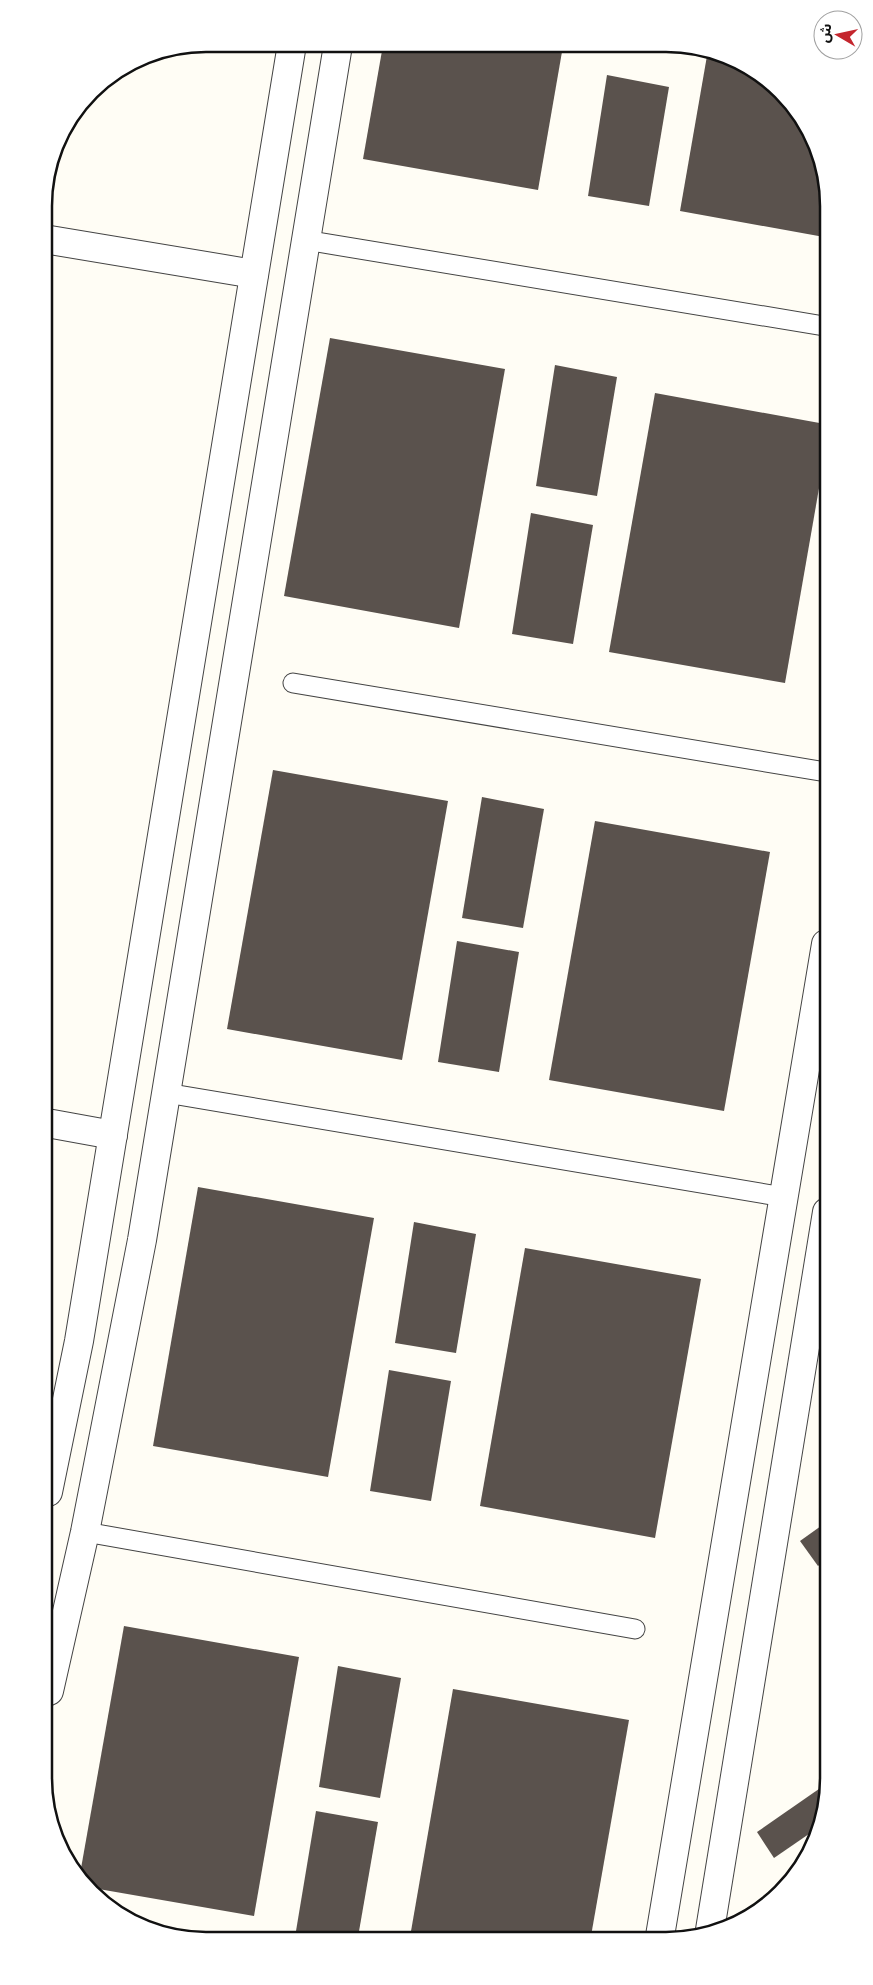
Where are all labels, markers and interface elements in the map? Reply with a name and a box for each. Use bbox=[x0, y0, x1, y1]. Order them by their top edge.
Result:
north arrow bbox=[813, 10, 863, 60]
text: ش bbox=[814, 22, 836, 44]

